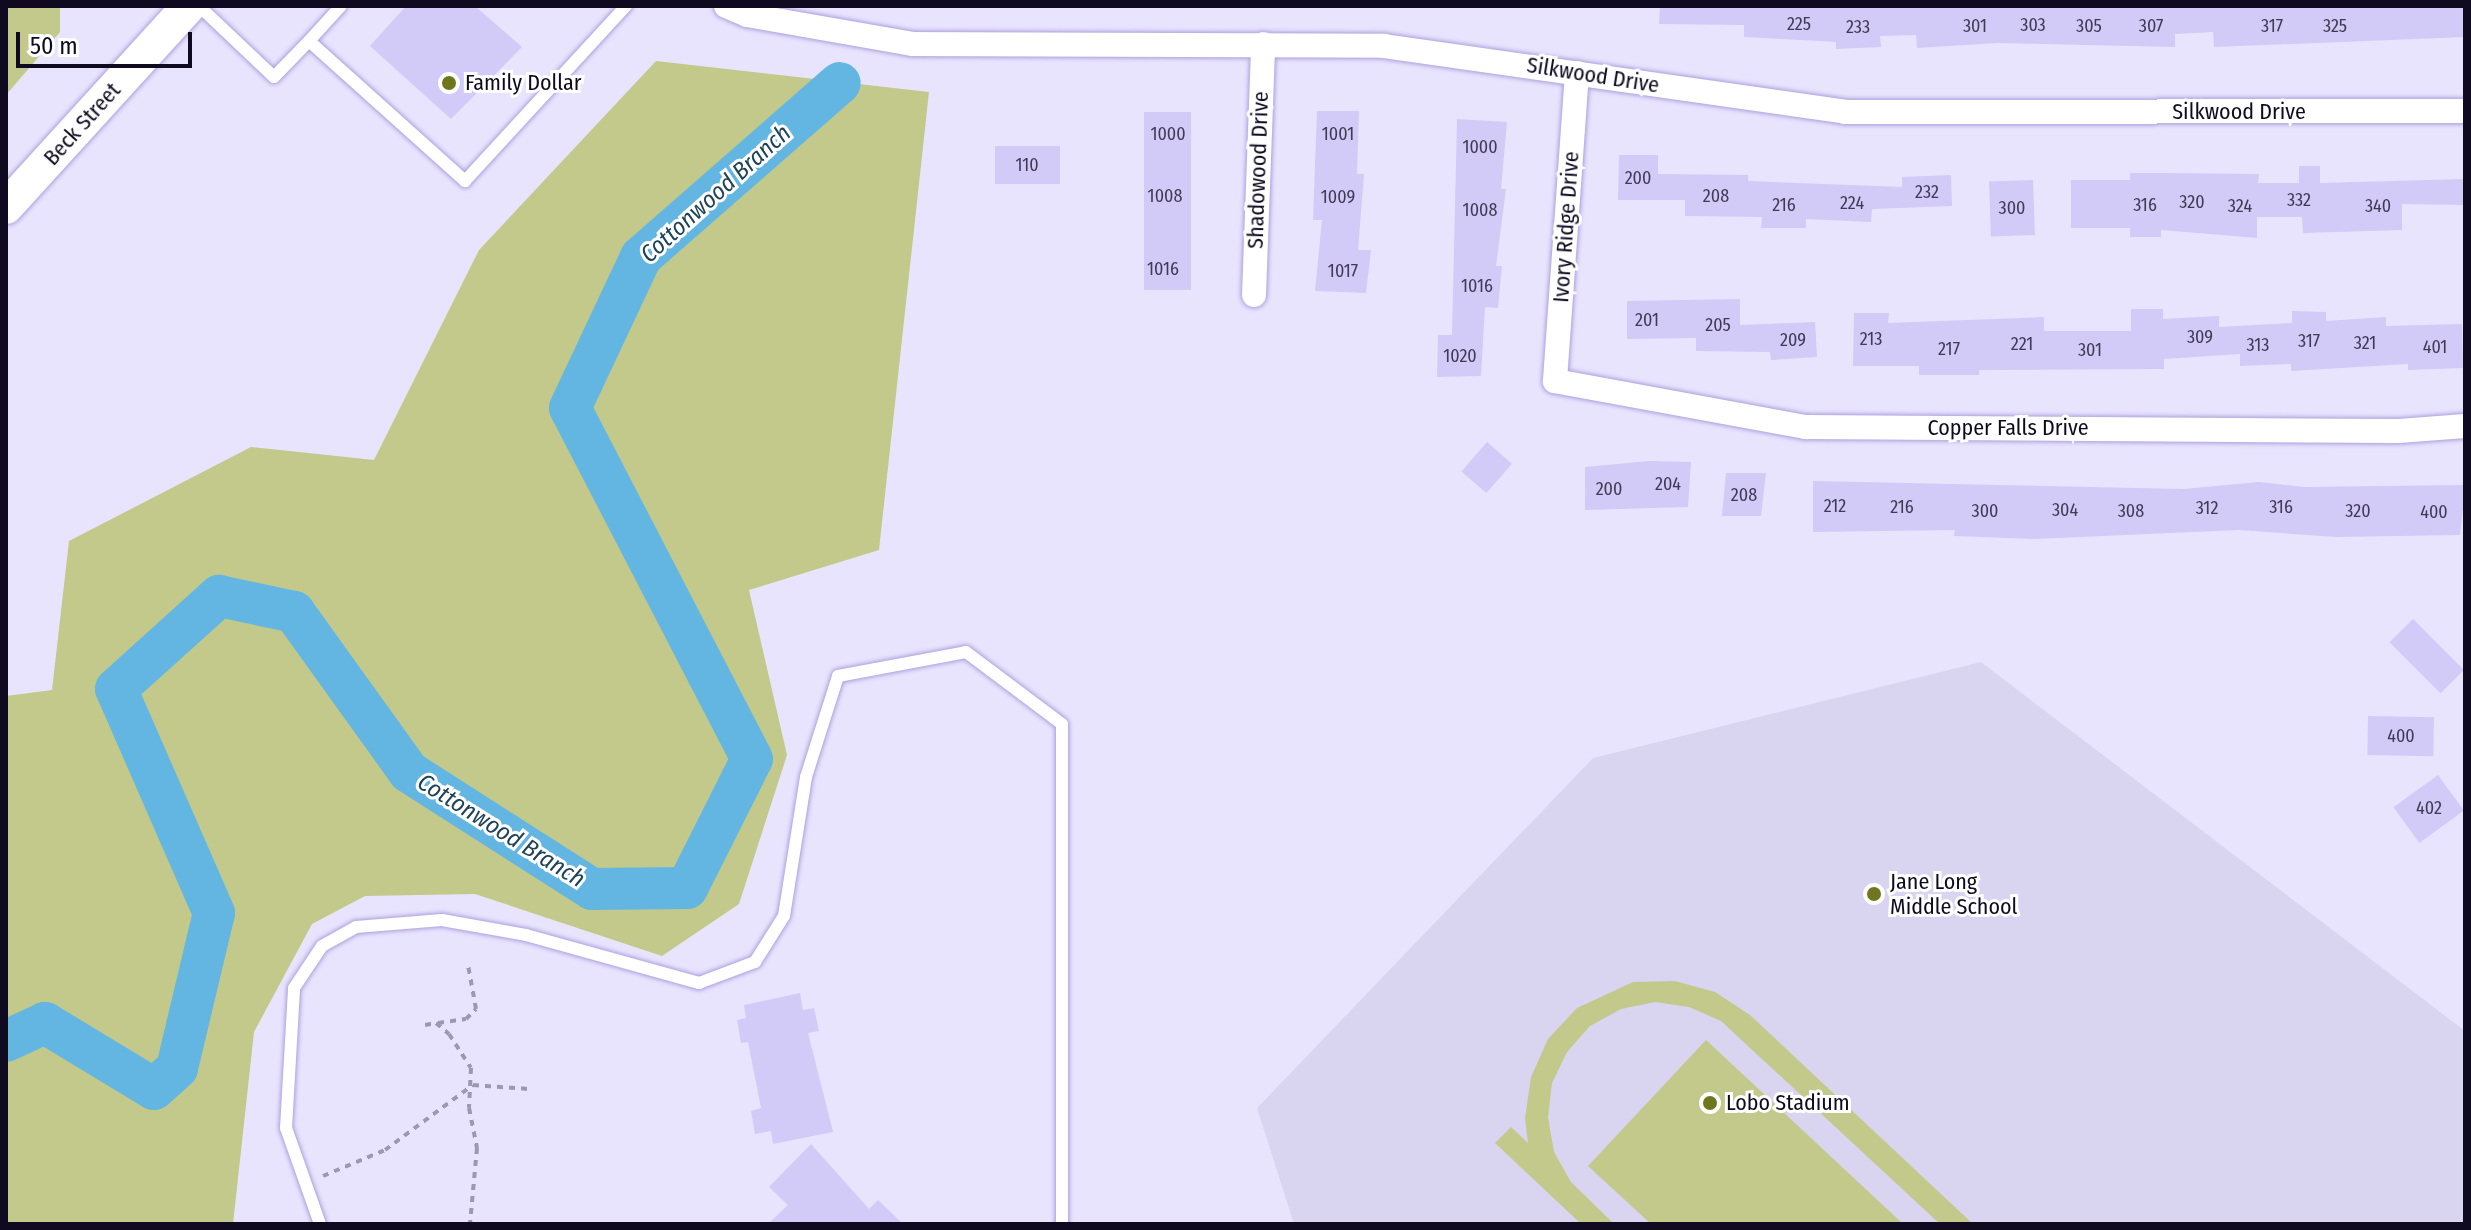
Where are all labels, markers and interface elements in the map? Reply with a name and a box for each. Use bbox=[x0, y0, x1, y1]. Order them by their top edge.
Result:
house number: 225 bbox=[1787, 13, 1811, 35]
house number: 303 bbox=[2020, 14, 2046, 36]
house number: 301 bbox=[1963, 15, 1987, 37]
house number: 305 bbox=[2076, 15, 2102, 37]
house number: 307 bbox=[2139, 15, 2163, 37]
house number: 317 bbox=[2261, 15, 2283, 37]
house number: 325 bbox=[2323, 15, 2347, 37]
scale bar bbox=[20, 16, 196, 66]
house number: 233 bbox=[1846, 16, 1870, 38]
text: 50 m bbox=[30, 32, 78, 60]
street label: Silkwood Drive bbox=[1525, 52, 1661, 98]
place label: Family Dollar bbox=[465, 70, 581, 96]
marker: Family Dollar bbox=[440, 74, 458, 92]
street label: Beck Street bbox=[38, 77, 126, 171]
street label: Shadowood Drive bbox=[1242, 91, 1274, 249]
street label: Silkwood Drive bbox=[2172, 99, 2306, 125]
water label: Cottonwood Branch bbox=[635, 119, 797, 269]
house number: 1000 bbox=[1150, 123, 1186, 145]
house number: 1001 bbox=[1322, 123, 1354, 145]
house number: 1000 bbox=[1462, 136, 1498, 158]
street label: Ivory Ridge Drive bbox=[1548, 150, 1584, 304]
house number: 110 bbox=[1015, 154, 1039, 176]
house number: 200 bbox=[1625, 167, 1651, 189]
house number: 232 bbox=[1915, 181, 1939, 203]
house number: 1008 bbox=[1148, 185, 1182, 207]
house number: 208 bbox=[1703, 185, 1729, 207]
house number: 1009 bbox=[1321, 186, 1355, 208]
house number: 332 bbox=[2287, 189, 2311, 211]
house number: 320 bbox=[2179, 191, 2205, 213]
house number: 224 bbox=[1840, 192, 1864, 214]
house number: 216 bbox=[1772, 194, 1796, 216]
house number: 316 bbox=[2133, 194, 2157, 216]
house number: 324 bbox=[2228, 195, 2252, 217]
house number: 340 bbox=[2365, 195, 2391, 217]
house number: 300 bbox=[1999, 197, 2025, 219]
house number: 1008 bbox=[1463, 199, 1497, 221]
house number: 1016 bbox=[1147, 258, 1179, 280]
house number: 1017 bbox=[1328, 260, 1358, 282]
house number: 1016 bbox=[1461, 275, 1493, 297]
house number: 201 bbox=[1635, 309, 1659, 331]
house number: 205 bbox=[1705, 314, 1731, 336]
house number: 309 bbox=[2187, 326, 2213, 348]
house number: 213 bbox=[1860, 328, 1882, 350]
house number: 209 bbox=[1780, 329, 1806, 351]
house number: 317 bbox=[2298, 330, 2320, 352]
house number: 321 bbox=[2354, 332, 2376, 354]
house number: 221 bbox=[2011, 333, 2033, 355]
house number: 313 bbox=[2247, 334, 2269, 356]
house number: 401 bbox=[2423, 336, 2447, 358]
house number: 217 bbox=[1938, 338, 1960, 360]
house number: 301 bbox=[2078, 339, 2102, 361]
house number: 1020 bbox=[1443, 345, 1477, 367]
street label: Copper Falls Drive bbox=[1927, 415, 2089, 441]
house number: 204 bbox=[1655, 473, 1681, 495]
house number: 200 bbox=[1596, 478, 1622, 500]
house number: 208 bbox=[1731, 484, 1757, 506]
house number: 212 bbox=[1824, 495, 1846, 517]
house number: 216 bbox=[1890, 496, 1914, 518]
house number: 316 bbox=[2269, 496, 2293, 518]
house number: 312 bbox=[2196, 497, 2218, 519]
house number: 304 bbox=[2052, 499, 2078, 521]
house number: 300 bbox=[1972, 500, 1998, 522]
house number: 308 bbox=[2118, 500, 2144, 522]
house number: 320 bbox=[2345, 500, 2371, 522]
house number: 400 bbox=[2420, 501, 2448, 523]
house number: 400 bbox=[2387, 725, 2415, 747]
water label: Cottonwood Branch bbox=[412, 768, 590, 894]
house number: 402 bbox=[2416, 797, 2442, 819]
place label: Jane Long Middle School bbox=[1890, 868, 2017, 920]
marker: Jane Long Middle School bbox=[1865, 885, 1883, 903]
place label: Lobo Stadium bbox=[1726, 1090, 1850, 1116]
marker: Lobo Stadium bbox=[1701, 1094, 1719, 1112]

